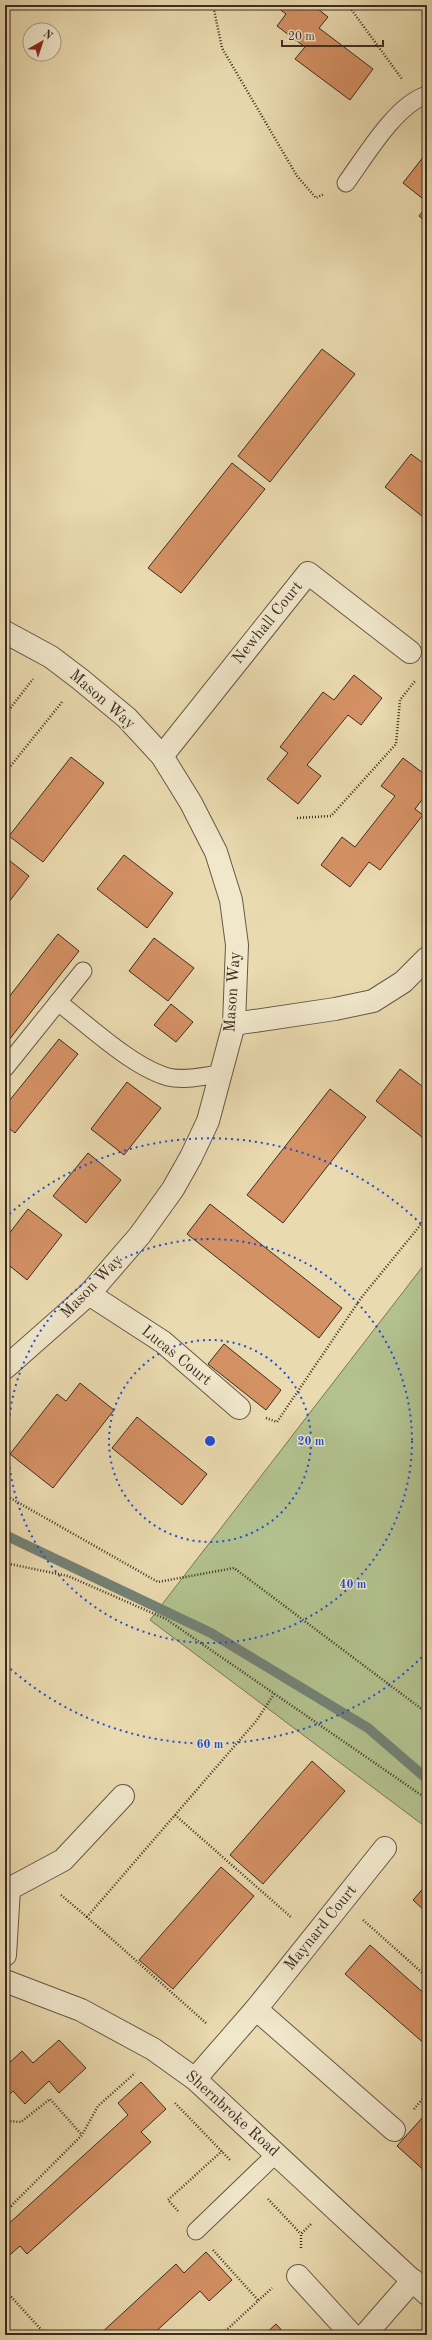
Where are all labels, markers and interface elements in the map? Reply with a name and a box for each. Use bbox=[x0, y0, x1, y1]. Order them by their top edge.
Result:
north arrow bbox=[22, 22, 62, 62]
scale bar bbox=[282, 22, 383, 48]
text: N bbox=[41, 28, 55, 43]
text: 20 m bbox=[288, 31, 315, 43]
street label: Newhall Court bbox=[230, 578, 306, 667]
street label: Mason Way bbox=[66, 667, 138, 733]
street label: Mason Way bbox=[222, 950, 244, 1033]
street label: Mason Way bbox=[58, 1252, 126, 1322]
street label: Lucas Court bbox=[138, 1323, 214, 1389]
centre of rings bbox=[203, 1434, 217, 1448]
text: 20 m bbox=[298, 1436, 325, 1448]
text: 40 m bbox=[340, 1579, 367, 1591]
text: 60 m bbox=[197, 1739, 224, 1751]
street label: Maynard Court bbox=[282, 1882, 360, 1974]
street label: Shernbroke Road bbox=[182, 2068, 282, 2160]

